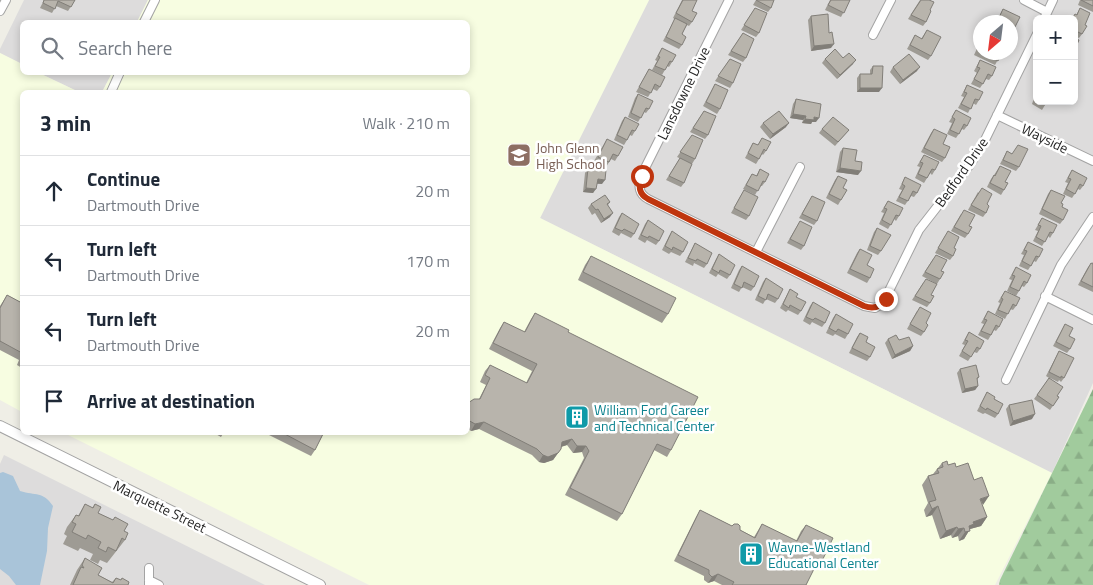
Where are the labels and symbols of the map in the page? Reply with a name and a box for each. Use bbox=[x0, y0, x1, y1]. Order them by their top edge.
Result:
north arrow bbox=[973, 15, 1018, 60]
street label: Lansdowne Drive bbox=[651, 43, 715, 143]
street label: Wayside bbox=[1018, 118, 1072, 158]
street label: Bedford Drive bbox=[929, 133, 993, 211]
place label: John Glenn High School bbox=[536, 137, 606, 174]
school or university icon: John Glenn High School bbox=[506, 142, 532, 168]
route start bbox=[631, 165, 654, 188]
route end bbox=[875, 288, 898, 311]
place label: William Ford Career and Technical Center bbox=[594, 399, 715, 436]
building icon: William Ford Career and Technical Center bbox=[564, 404, 590, 430]
street label: Marquette Street bbox=[110, 474, 210, 538]
place label: Wayne-Westland Educational Center bbox=[768, 536, 879, 573]
building icon: Wayne-Westland Educational Center bbox=[738, 541, 764, 567]

